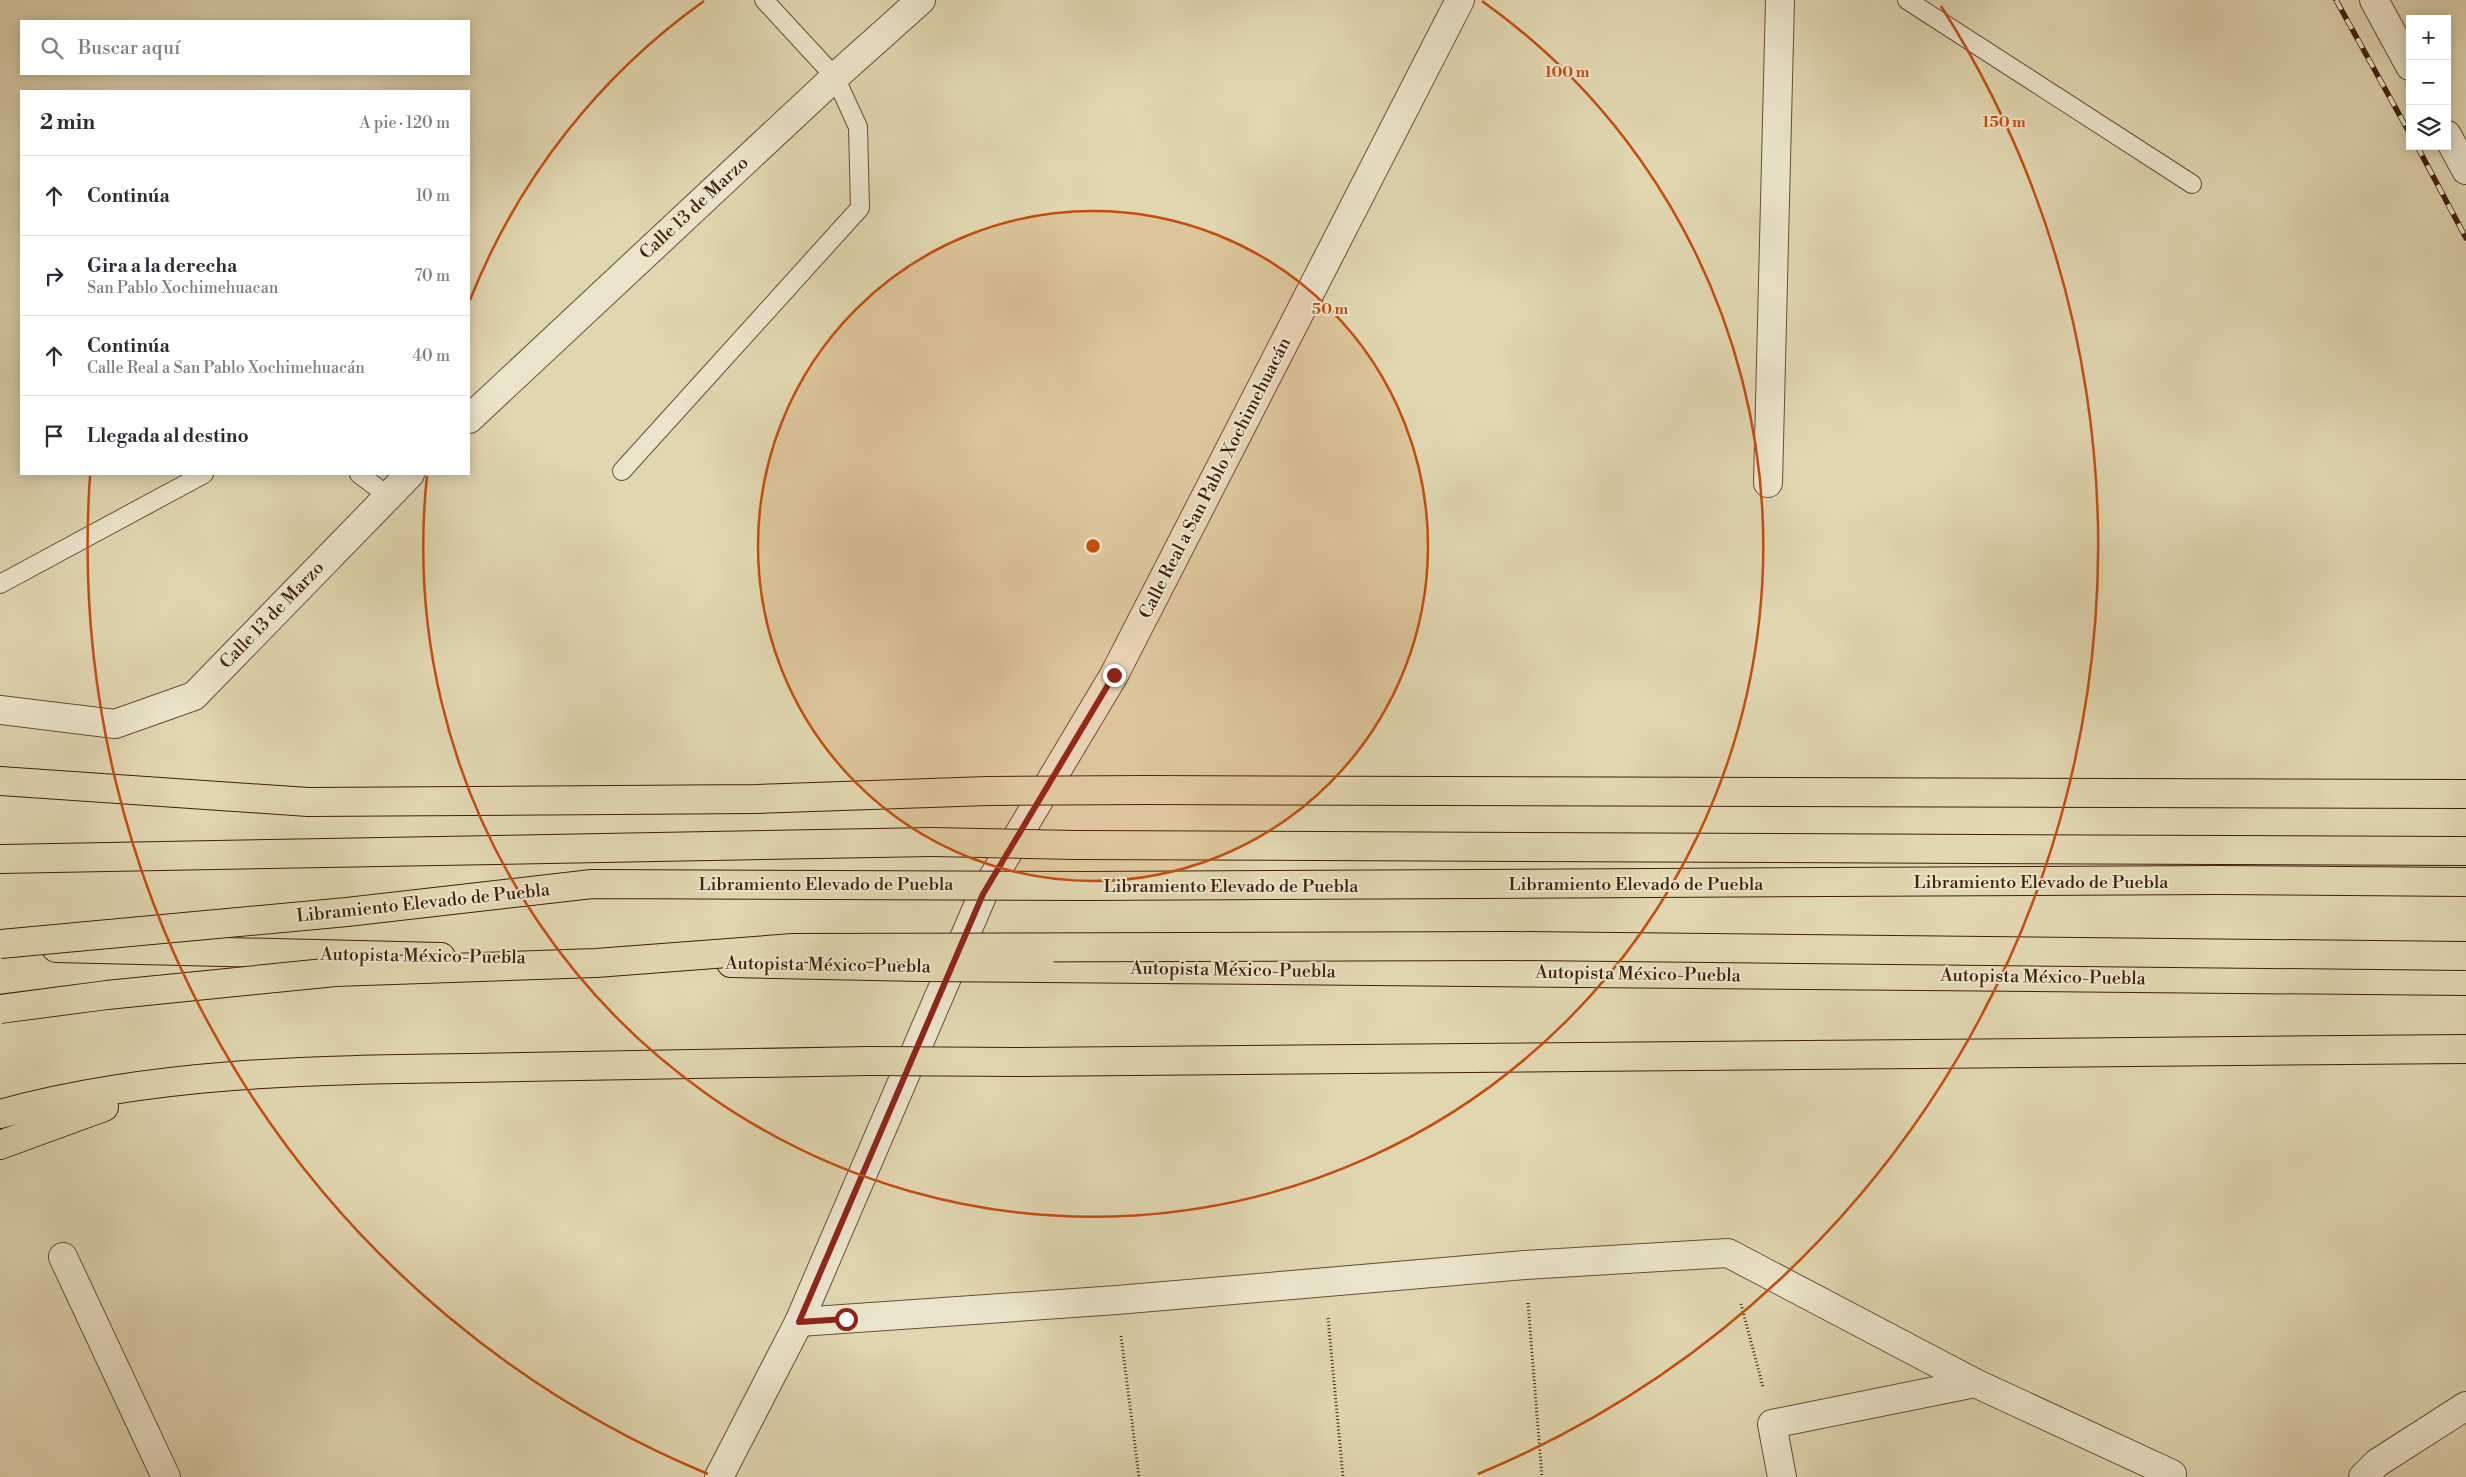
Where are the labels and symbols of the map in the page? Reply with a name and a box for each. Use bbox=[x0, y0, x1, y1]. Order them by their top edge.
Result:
text: 100 m bbox=[1545, 63, 1590, 82]
text: 150 m bbox=[1982, 113, 2026, 132]
street label: Calle 13 de Marzo bbox=[635, 152, 753, 264]
text: 50 m bbox=[1312, 300, 1348, 319]
street label: Calle Real a San Pablo Xochimehuacán bbox=[1134, 333, 1296, 622]
centre of rings bbox=[1084, 537, 1102, 555]
street label: Calle 13 de Marzo bbox=[215, 556, 329, 674]
route end bbox=[1103, 664, 1126, 687]
street label: Libramiento Elevado de Puebla bbox=[1914, 871, 2169, 894]
street label: Libramiento Elevado de Puebla bbox=[699, 873, 954, 896]
street label: Libramiento Elevado de Puebla bbox=[1509, 873, 1764, 896]
street label: Libramiento Elevado de Puebla bbox=[1104, 875, 1359, 898]
street label: Libramiento Elevado de Puebla bbox=[295, 878, 552, 928]
street label: Autopista México-Puebla bbox=[319, 943, 527, 969]
street label: Autopista México-Puebla bbox=[724, 952, 932, 978]
street label: Autopista México-Puebla bbox=[1129, 957, 1337, 983]
street label: Autopista México-Puebla bbox=[1534, 961, 1742, 987]
street label: Autopista México-Puebla bbox=[1939, 964, 2147, 990]
route start bbox=[835, 1308, 858, 1331]

